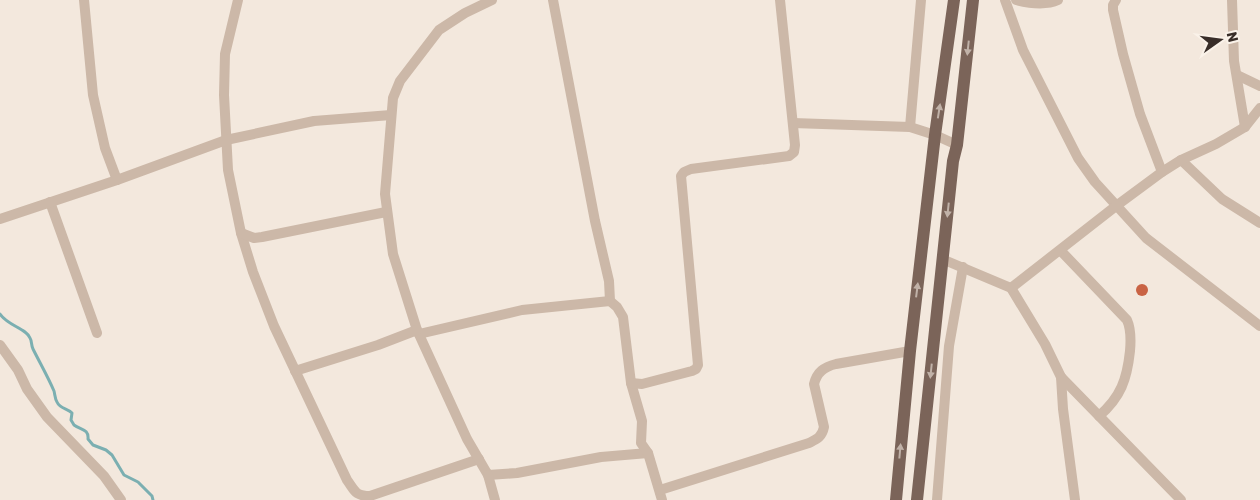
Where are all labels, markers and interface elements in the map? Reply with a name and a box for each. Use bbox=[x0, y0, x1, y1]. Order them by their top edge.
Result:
north arrow bbox=[1195, 15, 1245, 65]
text: N bbox=[1223, 30, 1242, 44]
one-way arrow bbox=[964, 41, 972, 57]
one-way arrow bbox=[935, 103, 943, 119]
one-way arrow bbox=[943, 202, 951, 218]
one-way arrow bbox=[913, 282, 921, 298]
one-way arrow bbox=[927, 363, 935, 379]
one-way arrow bbox=[897, 443, 905, 459]

